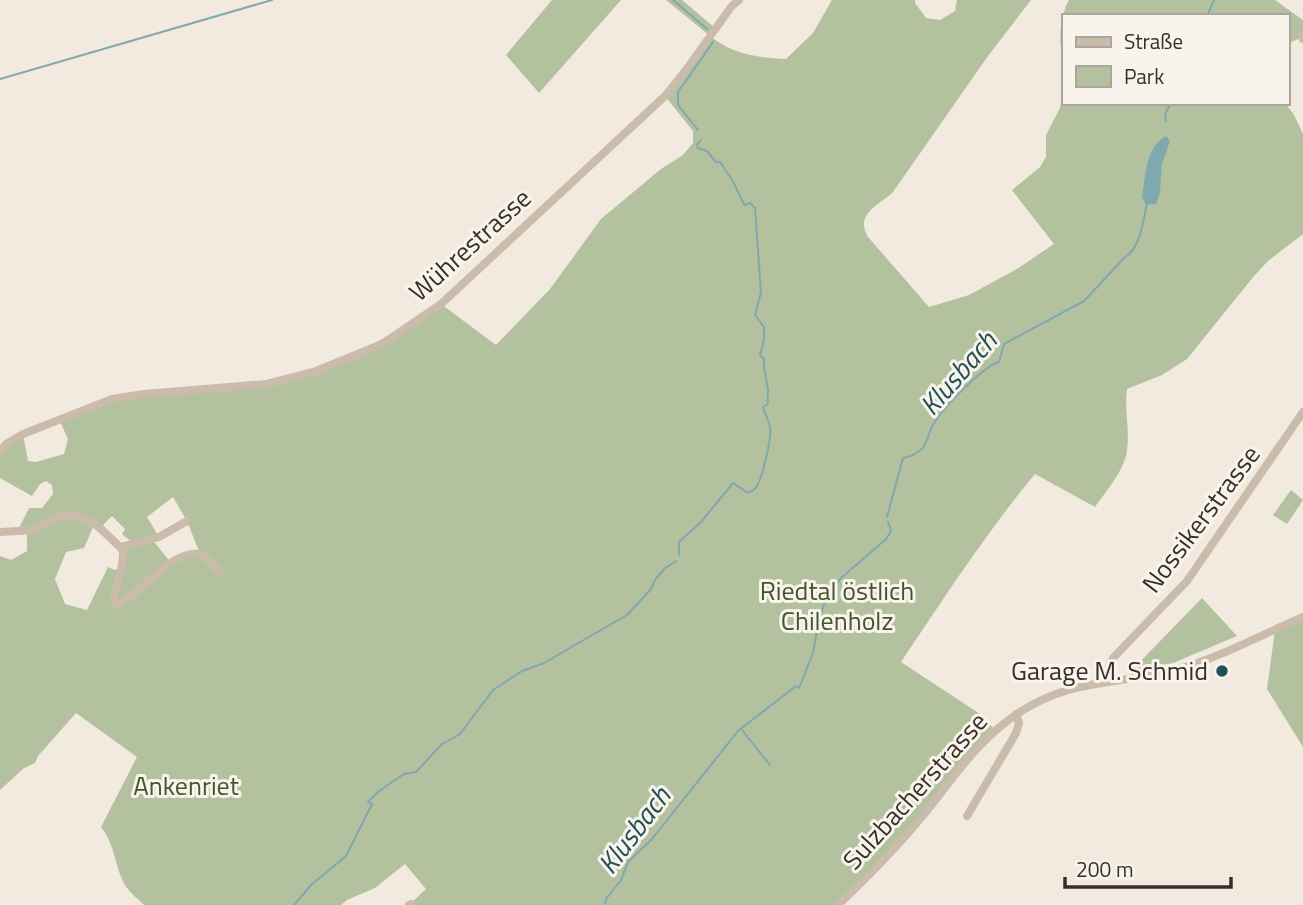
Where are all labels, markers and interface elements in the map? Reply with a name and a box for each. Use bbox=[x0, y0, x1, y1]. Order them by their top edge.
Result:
legend bbox=[1062, 14, 1289, 105]
text: Straße bbox=[1124, 25, 1183, 57]
text: Park bbox=[1124, 60, 1164, 92]
street label: Wührestrasse bbox=[400, 179, 540, 310]
water label: Klusbach bbox=[909, 320, 1007, 424]
street label: Nossikerstrasse bbox=[1132, 437, 1269, 601]
park label: Riedtal östlich Chilenholz bbox=[760, 571, 914, 640]
place label: Garage M. Schmid bbox=[1011, 651, 1208, 690]
marker: Garage M. Schmid bbox=[1214, 663, 1230, 679]
street label: Sulzbacherstrasse bbox=[833, 703, 996, 878]
park label: Ankenriet bbox=[133, 766, 239, 805]
water label: Klusbach bbox=[586, 776, 681, 883]
scale bar bbox=[1065, 846, 1231, 890]
text: 200 m bbox=[1076, 853, 1133, 885]

